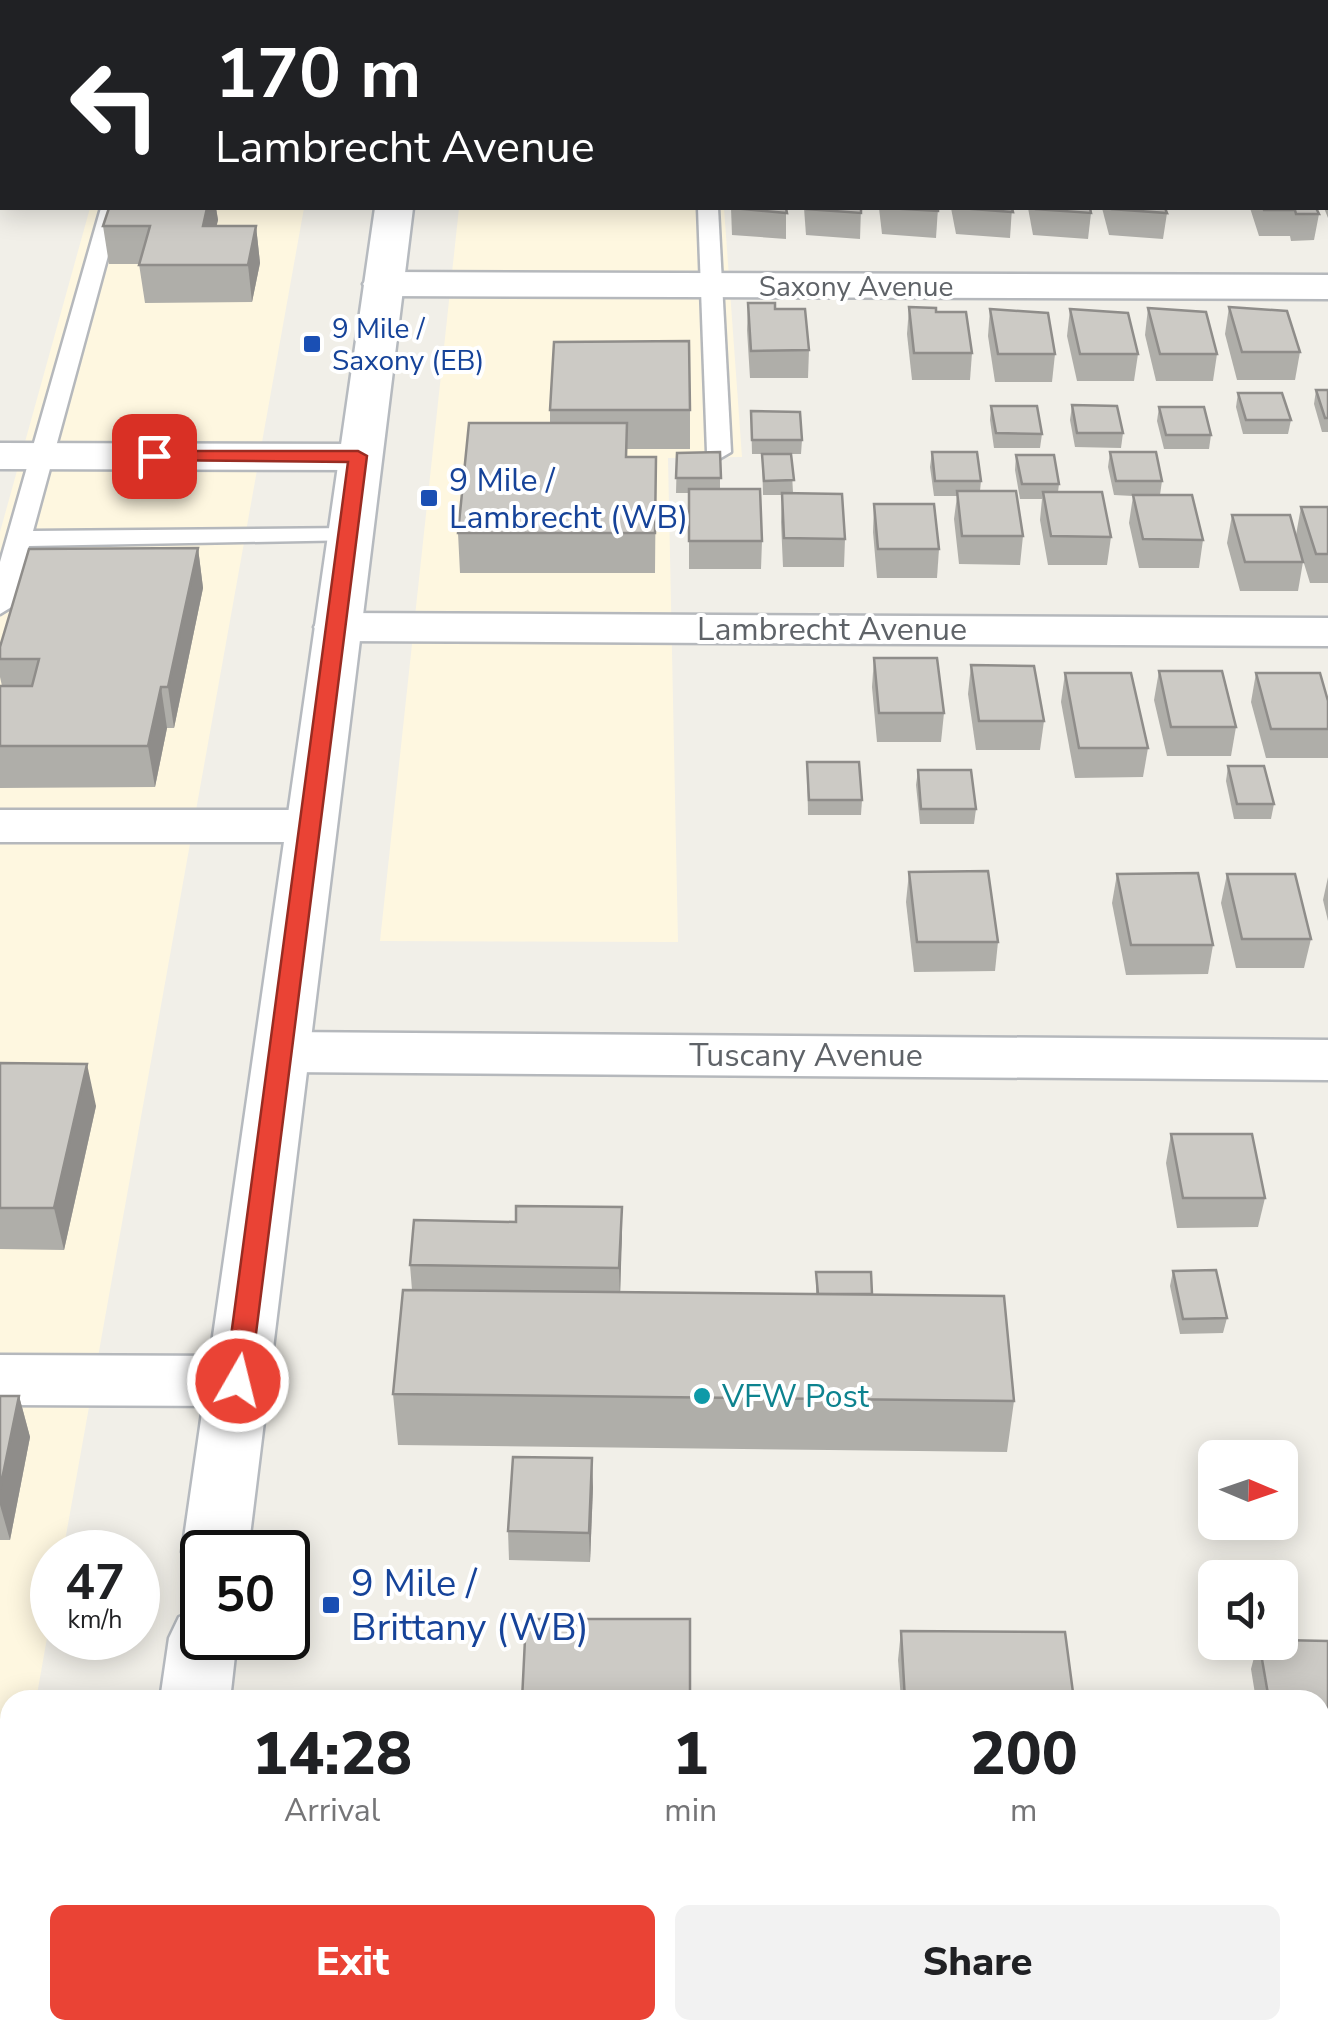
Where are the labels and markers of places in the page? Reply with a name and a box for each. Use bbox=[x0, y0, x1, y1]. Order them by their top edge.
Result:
place label: 9 Mile / Saxony (EB) bbox=[332, 310, 484, 380]
marker: 9 Mile / Saxony (EB) bbox=[301, 333, 323, 355]
pin bbox=[112, 414, 197, 499]
place label: 9 Mile / Lambrecht (WB) bbox=[449, 459, 688, 539]
marker: 9 Mile / Lambrecht (WB) bbox=[418, 487, 440, 509]
place label: VFW Post bbox=[721, 1375, 870, 1418]
marker: VFW Post bbox=[691, 1385, 713, 1407]
place label: 9 Mile / Brittany (WB) bbox=[351, 1558, 589, 1653]
marker: 9 Mile / Brittany (WB) bbox=[320, 1594, 342, 1616]

